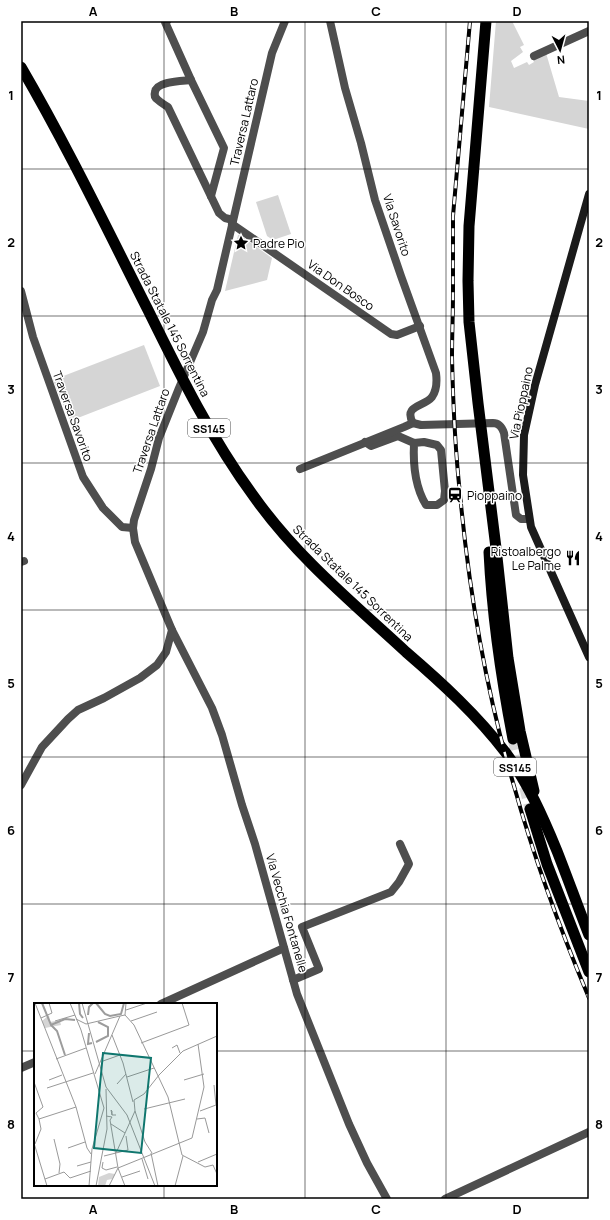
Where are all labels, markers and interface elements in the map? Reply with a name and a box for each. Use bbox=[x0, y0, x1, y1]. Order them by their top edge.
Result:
text: A bbox=[89, 2, 98, 20]
text: B bbox=[230, 2, 238, 20]
text: C bbox=[371, 2, 381, 20]
text: D bbox=[512, 2, 522, 20]
north arrow bbox=[540, 30, 580, 70]
text: N bbox=[556, 53, 566, 68]
street label: Traversa Lattaro bbox=[226, 77, 262, 167]
text: 1 bbox=[8, 86, 14, 104]
text: 1 bbox=[596, 86, 602, 104]
street label: Via Savorito bbox=[379, 192, 415, 258]
text: 2 bbox=[7, 233, 15, 251]
text: 2 bbox=[595, 233, 603, 251]
place icon: Padre Pio bbox=[232, 234, 250, 252]
place label: Padre Pio bbox=[253, 235, 305, 252]
street label: Strada Statale 145 Sorrentina bbox=[126, 248, 214, 400]
street label: Via Don Bosco bbox=[304, 256, 378, 314]
street label: Via Pioppaino bbox=[505, 365, 537, 441]
street label: Traversa Savorito bbox=[49, 368, 97, 464]
text: 3 bbox=[7, 380, 15, 398]
text: 3 bbox=[595, 380, 603, 398]
street label: Traversa Lattaro bbox=[128, 386, 174, 476]
road number: SS145 bbox=[188, 419, 230, 437]
station icon: Pioppaino bbox=[446, 486, 464, 504]
place label: Pioppaino bbox=[467, 487, 522, 504]
street label: Strada Statale 145 Sorrentina bbox=[289, 521, 417, 645]
text: 4 bbox=[7, 527, 15, 545]
text: 4 bbox=[595, 527, 603, 545]
place label: Ristoalbergo Le Palme bbox=[491, 543, 561, 574]
restaurant icon: Ristoalbergo Le Palme bbox=[564, 549, 582, 567]
text: 5 bbox=[7, 674, 15, 692]
text: 5 bbox=[595, 674, 603, 692]
road number: SS145 bbox=[494, 758, 536, 776]
text: 6 bbox=[7, 821, 15, 839]
text: 6 bbox=[595, 821, 603, 839]
street label: Via Vecchia Fontanelle bbox=[262, 852, 312, 974]
text: 7 bbox=[8, 968, 15, 986]
text: 7 bbox=[596, 968, 603, 986]
inset map bbox=[34, 1003, 217, 1186]
text: 8 bbox=[7, 1115, 15, 1133]
text: 8 bbox=[595, 1115, 603, 1133]
text: A bbox=[89, 1200, 98, 1218]
text: B bbox=[230, 1200, 238, 1218]
text: C bbox=[371, 1200, 381, 1218]
text: D bbox=[512, 1200, 522, 1218]

